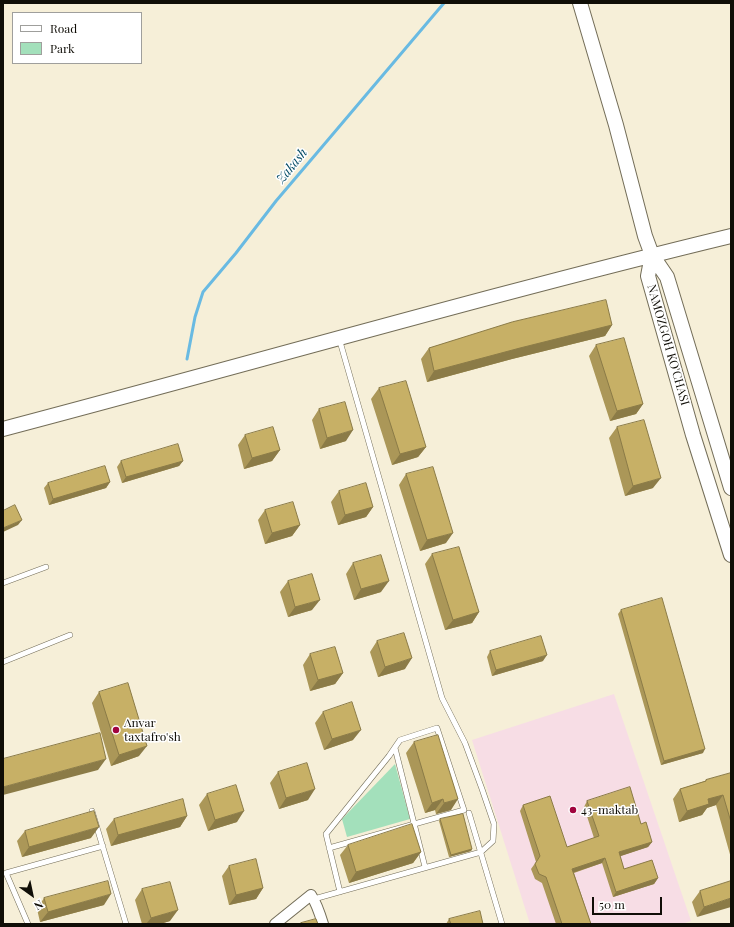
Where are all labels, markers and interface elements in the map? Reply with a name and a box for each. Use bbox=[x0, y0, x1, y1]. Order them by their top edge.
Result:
legend bbox=[12, 12, 142, 64]
text: Road bbox=[50, 20, 77, 36]
text: Park bbox=[50, 40, 75, 56]
water label: Zakash bbox=[273, 145, 311, 187]
street label: NAMOZGOH KO'CHASI bbox=[644, 283, 692, 407]
place label: Anvar taxtafro'sh bbox=[124, 716, 181, 744]
marker: Anvar taxtafro'sh bbox=[111, 725, 121, 735]
place label: 43-maktab bbox=[581, 803, 638, 817]
marker: 43-maktab bbox=[568, 805, 578, 815]
north arrow bbox=[12, 875, 52, 915]
scale bar bbox=[594, 889, 664, 915]
text: 50 m bbox=[599, 896, 625, 912]
text: N bbox=[31, 897, 46, 914]

